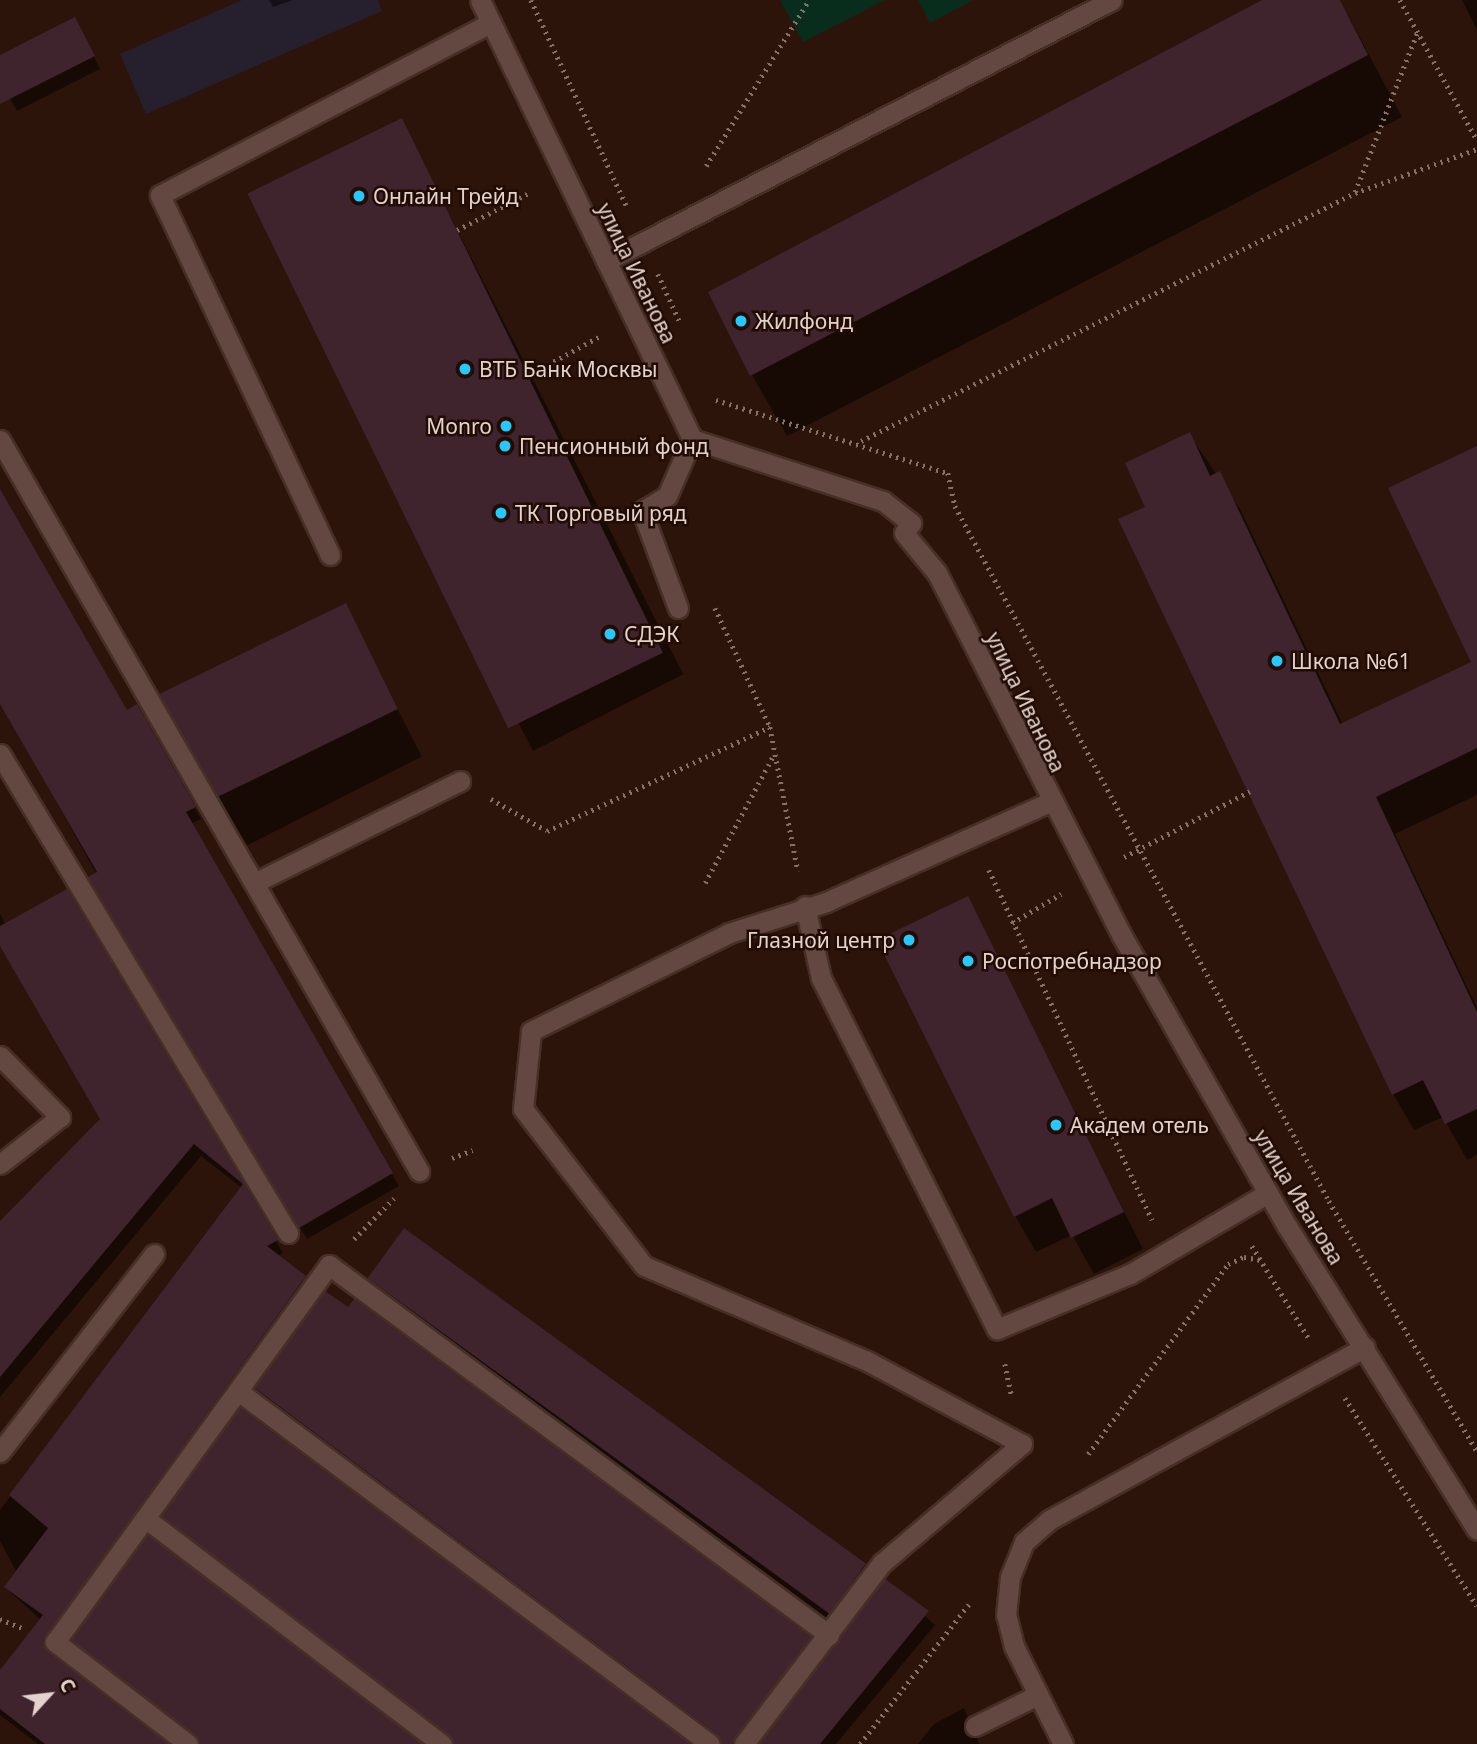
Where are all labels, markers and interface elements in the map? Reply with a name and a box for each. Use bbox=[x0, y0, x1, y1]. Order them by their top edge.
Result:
place label: Онлайн Трейд bbox=[373, 183, 518, 209]
marker: Онлайн Трейд bbox=[351, 188, 367, 204]
street label: улица Иванова bbox=[592, 199, 682, 347]
place label: Жилфонд bbox=[755, 308, 853, 334]
marker: Жилфонд bbox=[733, 313, 749, 329]
place label: ВТБ Банк Москвы bbox=[479, 356, 658, 382]
marker: ВТБ Банк Москвы bbox=[457, 361, 473, 377]
place label: Monro bbox=[426, 413, 492, 439]
marker: Monro bbox=[498, 418, 514, 434]
place label: Пенсионный фонд bbox=[519, 433, 709, 459]
marker: Пенсионный фонд bbox=[497, 438, 513, 454]
place label: ТК Торговый ряд bbox=[515, 500, 687, 526]
marker: ТК Торговый ряд bbox=[493, 505, 509, 521]
place label: СДЭК bbox=[624, 621, 679, 647]
marker: СДЭК bbox=[602, 626, 618, 642]
street label: улица Иванова bbox=[981, 628, 1071, 776]
place label: Школа №61 bbox=[1291, 648, 1411, 674]
marker: Школа №61 bbox=[1269, 653, 1285, 669]
place label: Глазной центр bbox=[747, 927, 895, 953]
marker: Глазной центр bbox=[901, 932, 917, 948]
place label: Роспотребнадзор bbox=[982, 948, 1162, 974]
marker: Роспотребнадзор bbox=[960, 953, 976, 969]
place label: Академ отель bbox=[1070, 1112, 1209, 1138]
marker: Академ отель bbox=[1048, 1117, 1064, 1133]
street label: улица Иванова bbox=[1249, 1125, 1349, 1269]
north arrow bbox=[14, 1660, 84, 1730]
text: С bbox=[53, 1674, 82, 1697]

